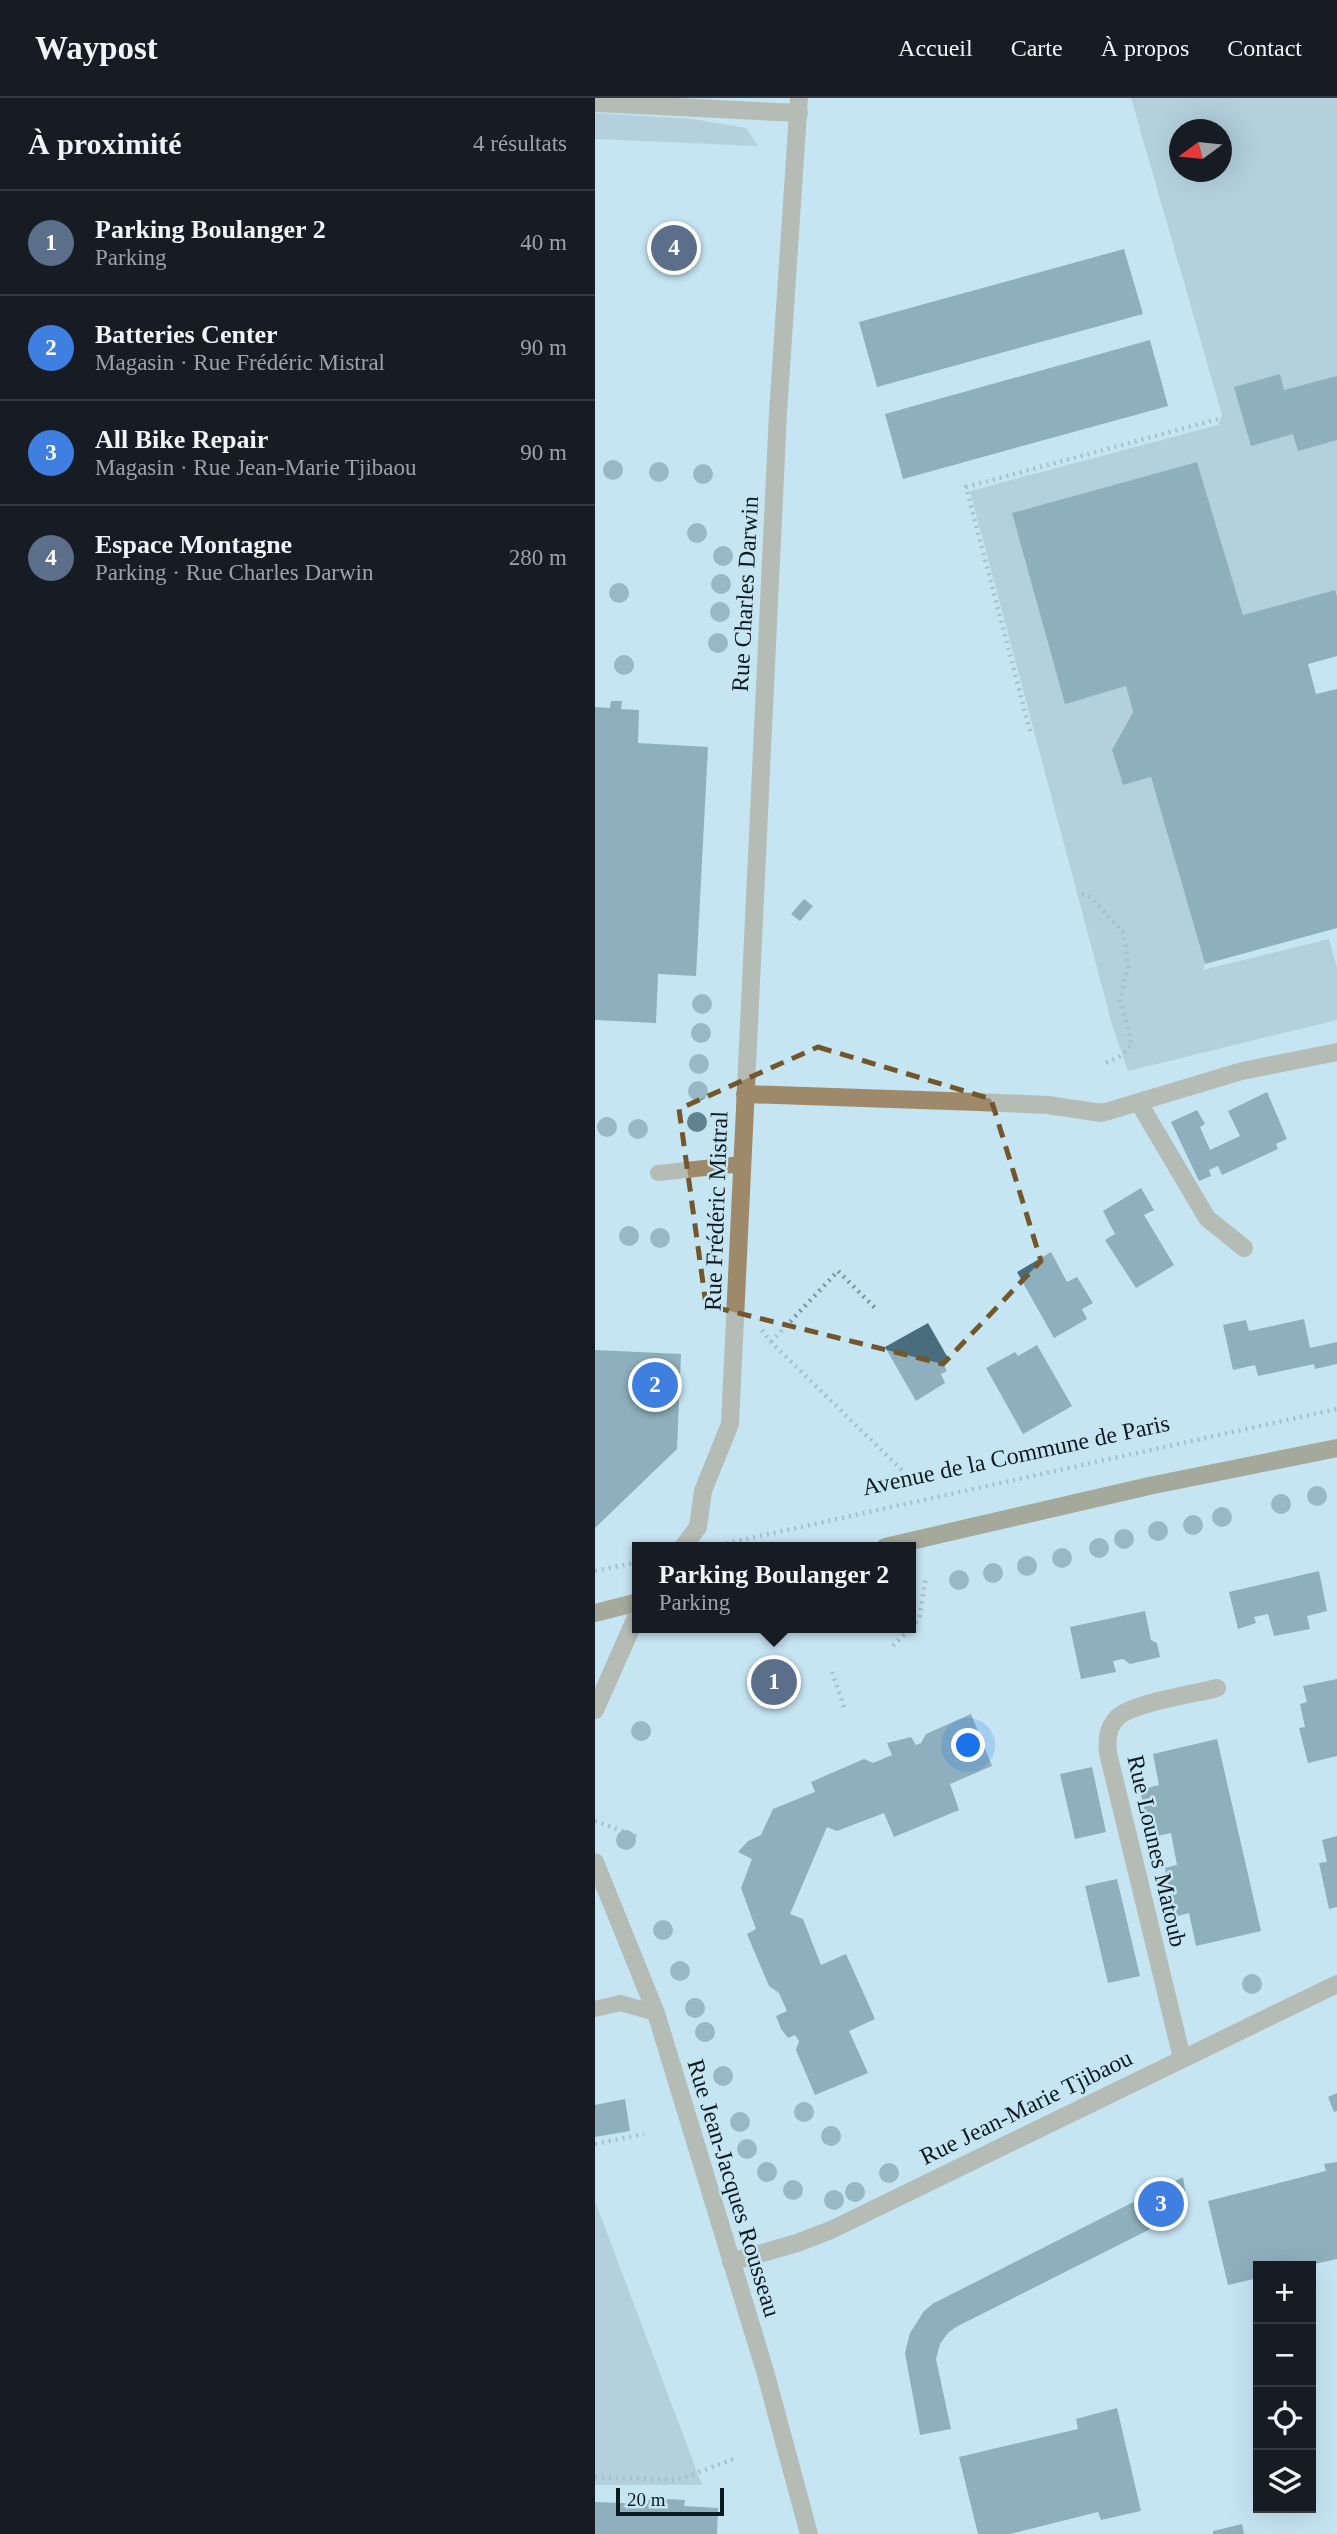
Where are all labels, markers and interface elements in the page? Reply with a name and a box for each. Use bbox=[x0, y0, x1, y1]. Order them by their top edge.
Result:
text: Waypost bbox=[35, 30, 158, 66]
text: Accueil bbox=[898, 35, 973, 61]
text: Carte bbox=[1011, 35, 1063, 61]
text: À propos bbox=[1101, 35, 1189, 61]
text: Contact bbox=[1227, 35, 1302, 61]
north arrow bbox=[1169, 119, 1232, 182]
text: À proximité bbox=[28, 127, 182, 160]
text: 4 résultats bbox=[473, 131, 567, 156]
text: Parking Boulanger 2 bbox=[95, 215, 326, 244]
pin: 4 bbox=[651, 222, 697, 274]
text: 1 bbox=[45, 230, 57, 255]
text: 40 m bbox=[520, 230, 567, 255]
text: Parking bbox=[95, 245, 167, 270]
text: Batteries Center bbox=[95, 320, 278, 349]
text: 2 bbox=[45, 335, 57, 360]
text: 90 m bbox=[520, 335, 567, 360]
text: Magasin · Rue Frédéric Mistral bbox=[95, 350, 385, 375]
text: All Bike Repair bbox=[95, 425, 268, 454]
text: 3 bbox=[45, 440, 57, 465]
text: 90 m bbox=[520, 440, 567, 465]
text: Magasin · Rue Jean-Marie Tjibaou bbox=[95, 455, 416, 480]
street label: Rue Charles Darwin bbox=[727, 495, 763, 693]
text: Espace Montagne bbox=[95, 530, 292, 559]
text: 4 bbox=[45, 545, 57, 570]
text: 280 m bbox=[509, 545, 567, 570]
text: Parking · Rue Charles Darwin bbox=[95, 560, 374, 585]
street label: Rue Frédéric Mistral bbox=[700, 1110, 732, 1311]
pin: 2 bbox=[632, 1359, 678, 1411]
street label: Avenue de la Commune de Paris bbox=[860, 1410, 1172, 1500]
popup bbox=[632, 1542, 916, 1633]
text: Parking Boulanger 2 bbox=[659, 1560, 889, 1589]
text: Parking bbox=[659, 1590, 730, 1615]
pin: 1 bbox=[751, 1656, 797, 1708]
your location bbox=[951, 1728, 985, 1762]
street label: Rue Lounes Matoub bbox=[1122, 1753, 1192, 1949]
street label: Rue Jean-Marie Tjibaou bbox=[916, 2044, 1136, 2170]
street label: Rue Jean-Jacques Rousseau bbox=[682, 2056, 786, 2320]
pin: 3 bbox=[1138, 2178, 1184, 2230]
map controls bbox=[1253, 2261, 1316, 2513]
button: + bbox=[1253, 2261, 1316, 2324]
button: − bbox=[1253, 2324, 1316, 2387]
button: locate bbox=[1253, 2387, 1316, 2450]
button: layers bbox=[1253, 2450, 1316, 2513]
scale bar bbox=[616, 2485, 725, 2517]
text: 20 m bbox=[627, 2489, 666, 2510]

